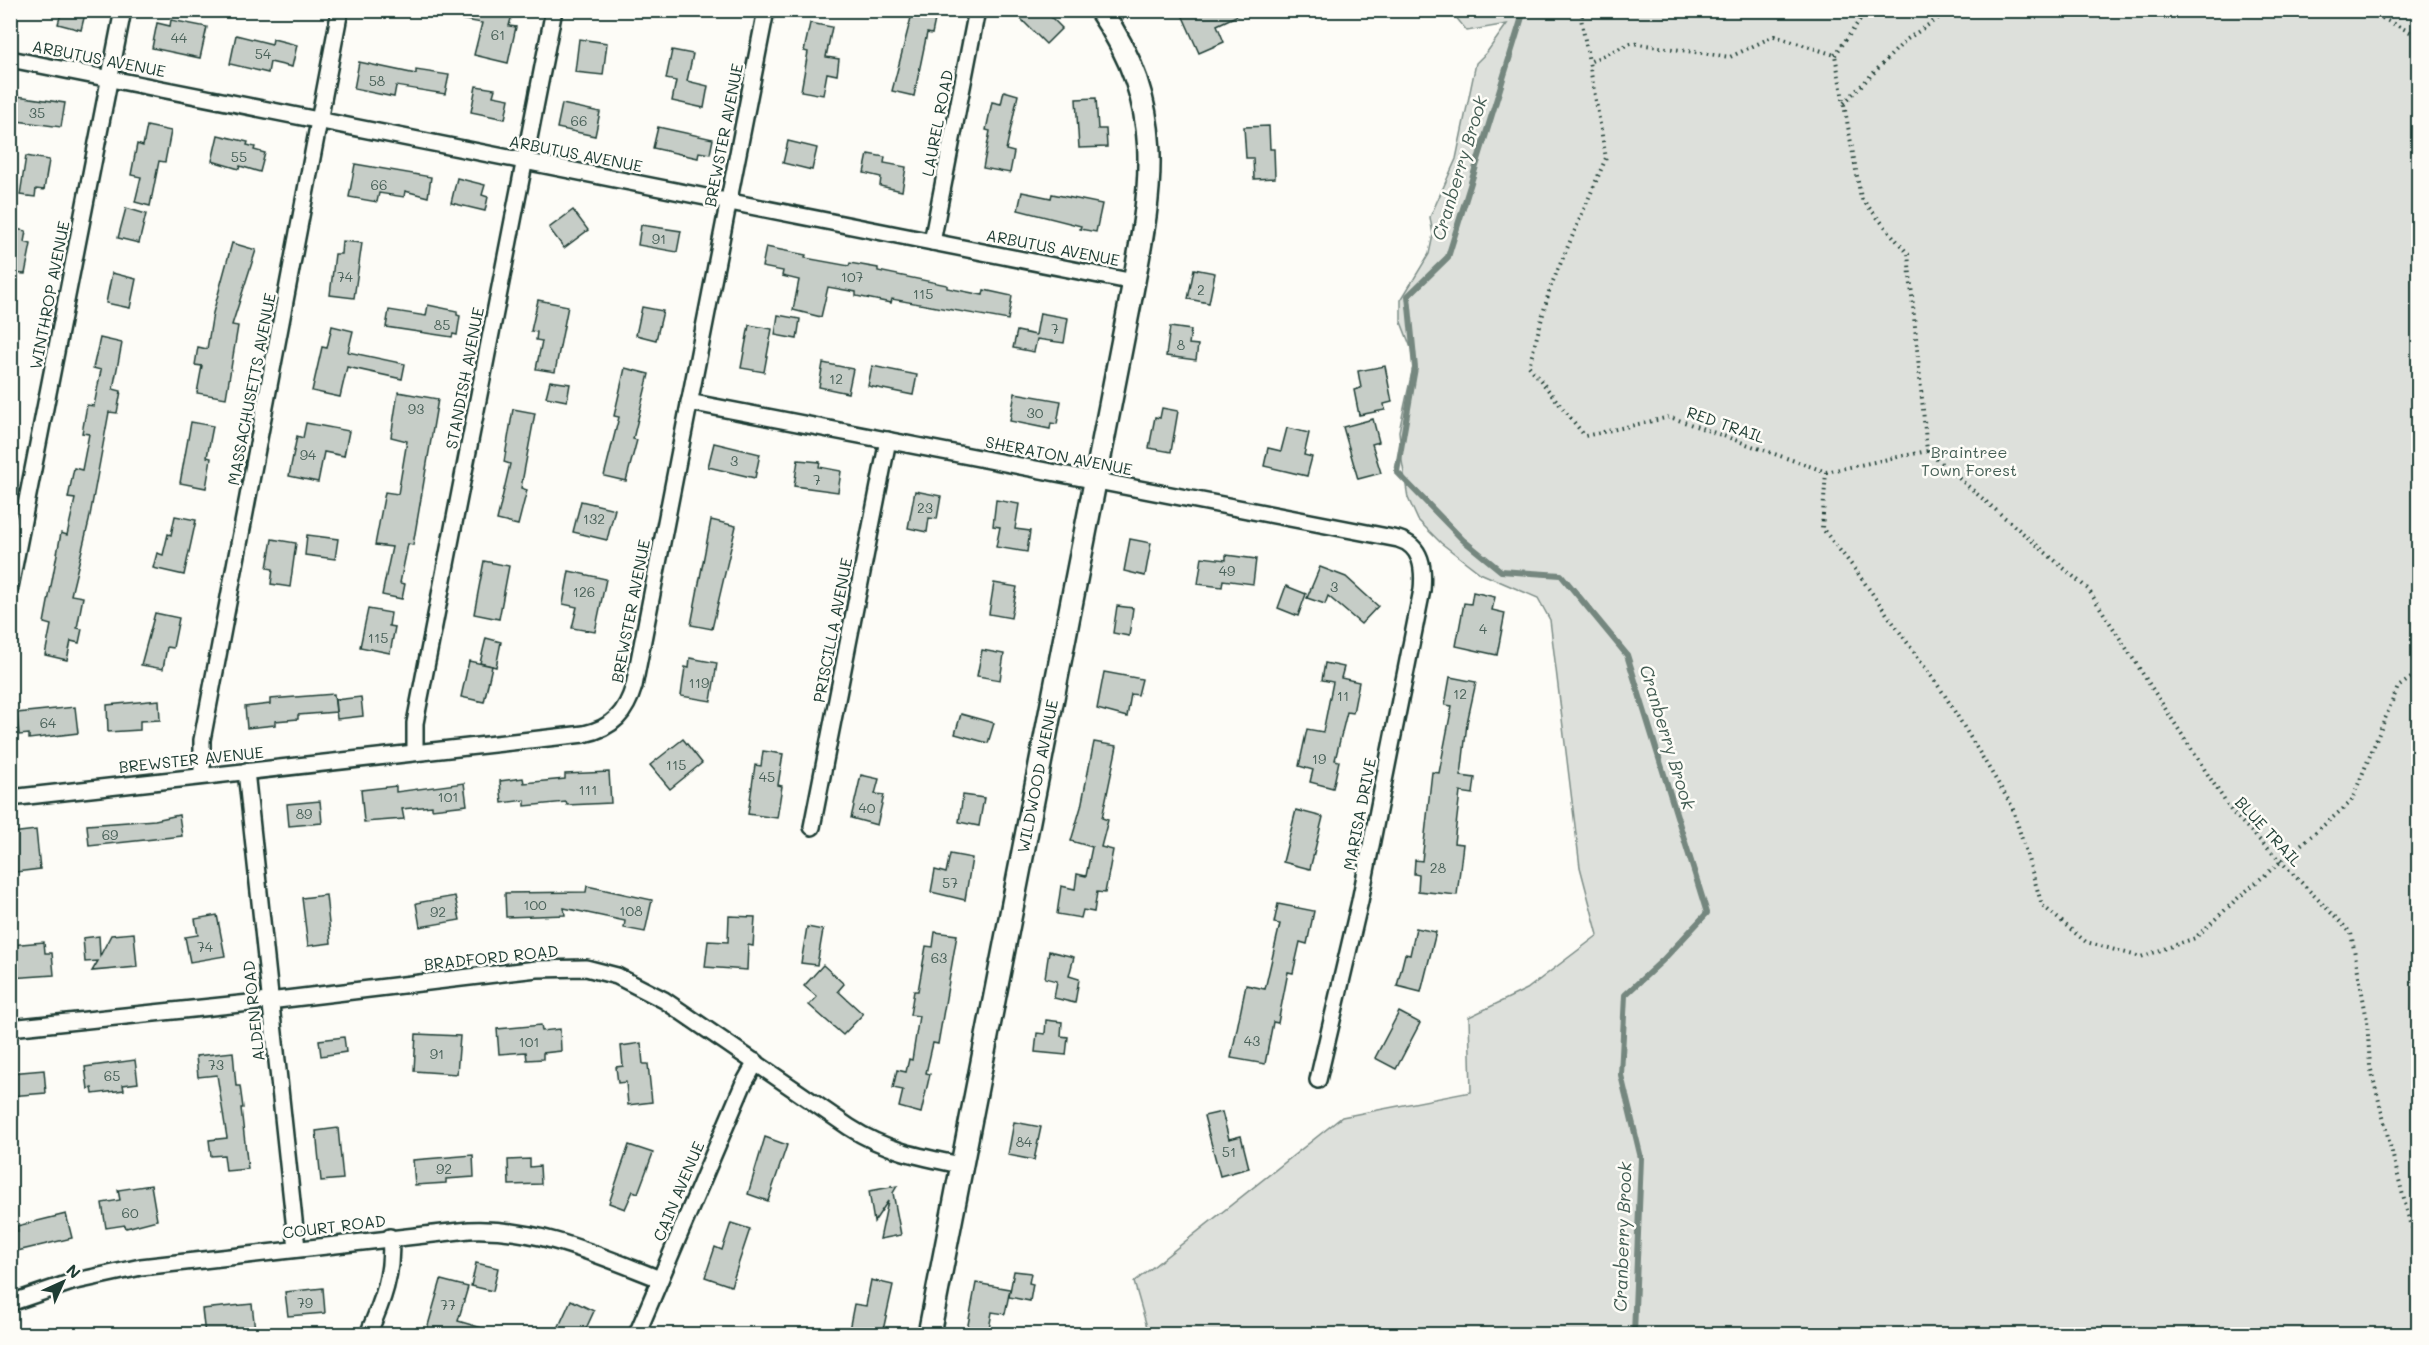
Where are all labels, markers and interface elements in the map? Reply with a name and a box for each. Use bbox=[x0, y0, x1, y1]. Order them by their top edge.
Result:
house number: 61 bbox=[491, 25, 505, 44]
house number: 44 bbox=[171, 28, 188, 47]
street label: ARBUTUS AVENUE bbox=[31, 35, 167, 81]
house number: 54 bbox=[255, 44, 272, 63]
street label: BREWSTER AVENUE bbox=[699, 62, 747, 208]
street label: LAUREL ROAD bbox=[916, 68, 958, 178]
house number: 58 bbox=[369, 71, 385, 90]
water label: Cranberry Brook bbox=[1426, 92, 1493, 243]
house number: 35 bbox=[29, 103, 45, 122]
house number: 66 bbox=[571, 111, 587, 130]
street label: ARBUTUS AVENUE bbox=[508, 130, 644, 176]
house number: 55 bbox=[231, 147, 247, 166]
house number: 66 bbox=[371, 175, 387, 194]
street label: WINTHROP AVENUE bbox=[24, 219, 74, 371]
street label: ARBUTUS AVENUE bbox=[985, 224, 1121, 270]
house number: 91 bbox=[652, 229, 666, 248]
house number: 74 bbox=[337, 267, 354, 286]
house number: 107 bbox=[841, 267, 864, 286]
house number: 2 bbox=[1197, 280, 1205, 299]
house number: 115 bbox=[913, 284, 933, 303]
street label: MASSACHUSETTS AVENUE bbox=[222, 291, 280, 487]
street label: STANDISH AVENUE bbox=[440, 305, 488, 451]
house number: 85 bbox=[434, 315, 450, 334]
house number: 7 bbox=[1051, 319, 1059, 338]
house number: 8 bbox=[1177, 335, 1185, 354]
house number: 12 bbox=[829, 369, 843, 388]
house number: 93 bbox=[408, 399, 424, 418]
street label: RED TRAIL bbox=[1684, 401, 1768, 447]
house number: 30 bbox=[1027, 403, 1044, 422]
street label: SHERATON AVENUE bbox=[984, 430, 1134, 480]
park label: Braintree Town Forest bbox=[1921, 441, 2017, 480]
house number: 94 bbox=[300, 445, 317, 464]
house number: 3 bbox=[730, 451, 738, 470]
house number: 7 bbox=[813, 470, 821, 489]
house number: 23 bbox=[917, 498, 933, 517]
house number: 132 bbox=[583, 509, 605, 528]
street label: BREWSTER AVENUE bbox=[606, 538, 654, 684]
street label: PRISCILLA AVENUE bbox=[808, 556, 856, 704]
house number: 49 bbox=[1219, 561, 1235, 580]
house number: 3 bbox=[1330, 577, 1338, 596]
house number: 126 bbox=[573, 582, 595, 601]
house number: 4 bbox=[1479, 619, 1488, 638]
house number: 115 bbox=[368, 628, 388, 647]
water label: Cranberry Brook bbox=[1635, 662, 1702, 813]
house number: 119 bbox=[689, 673, 709, 692]
house number: 12 bbox=[1453, 684, 1467, 703]
house number: 11 bbox=[1337, 686, 1349, 705]
street label: WILDWOOD AVENUE bbox=[1012, 698, 1062, 854]
house number: 64 bbox=[40, 713, 57, 732]
street label: BREWSTER AVENUE bbox=[117, 741, 265, 777]
house number: 19 bbox=[1312, 749, 1326, 768]
house number: 115 bbox=[666, 755, 686, 774]
street label: MARISA DRIVE bbox=[1338, 756, 1380, 872]
house number: 45 bbox=[759, 767, 775, 786]
house number: 111 bbox=[579, 780, 597, 799]
house number: 101 bbox=[437, 787, 459, 806]
street label: BLUE TRAIL bbox=[2231, 791, 2307, 871]
house number: 40 bbox=[859, 798, 876, 817]
house number: 89 bbox=[296, 804, 312, 823]
house number: 69 bbox=[102, 825, 118, 844]
house number: 28 bbox=[1430, 858, 1446, 877]
house number: 57 bbox=[942, 873, 958, 892]
house number: 100 bbox=[523, 895, 547, 914]
house number: 108 bbox=[619, 901, 643, 920]
house number: 92 bbox=[430, 902, 446, 921]
house number: 74 bbox=[197, 937, 214, 956]
street label: BRADFORD ROAD bbox=[423, 939, 559, 975]
house number: 63 bbox=[931, 948, 947, 967]
street label: ALDEN ROAD bbox=[237, 959, 269, 1063]
house number: 43 bbox=[1244, 1031, 1260, 1050]
house number: 101 bbox=[518, 1032, 540, 1051]
house number: 91 bbox=[430, 1044, 444, 1063]
house number: 73 bbox=[208, 1055, 224, 1074]
house number: 65 bbox=[104, 1066, 120, 1085]
house number: 84 bbox=[1016, 1132, 1033, 1151]
street label: CAIN AVENUE bbox=[648, 1138, 708, 1244]
house number: 51 bbox=[1222, 1142, 1236, 1161]
house number: 92 bbox=[436, 1159, 452, 1178]
water label: Cranberry Brook bbox=[1607, 1161, 1637, 1312]
house number: 60 bbox=[121, 1203, 139, 1222]
street label: COURT ROAD bbox=[281, 1209, 387, 1243]
north arrow bbox=[33, 1252, 93, 1312]
text: N bbox=[62, 1259, 86, 1283]
house number: 79 bbox=[297, 1293, 313, 1312]
house number: 77 bbox=[440, 1295, 456, 1314]

